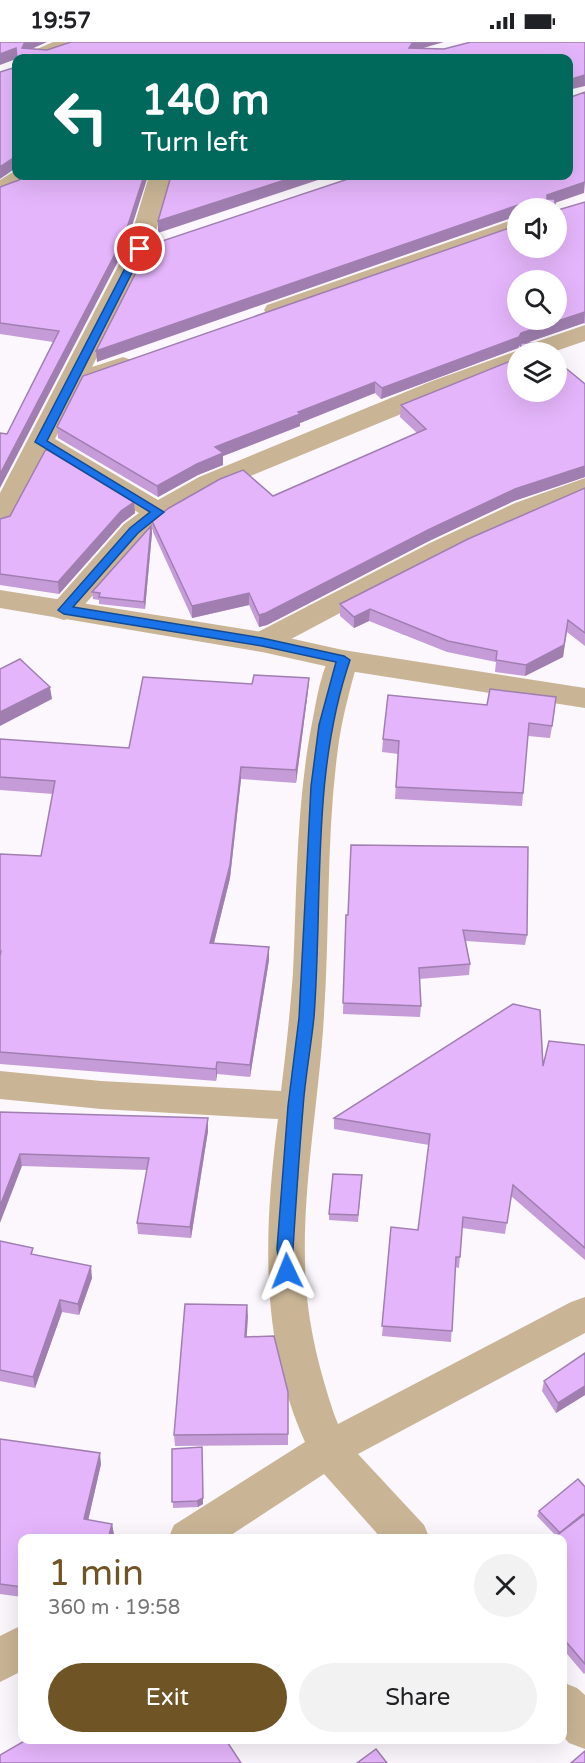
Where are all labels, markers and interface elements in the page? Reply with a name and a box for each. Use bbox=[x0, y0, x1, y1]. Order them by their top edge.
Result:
text: 19:57 bbox=[30, 8, 91, 34]
text: 140 m bbox=[141, 75, 270, 126]
icon: left bbox=[42, 78, 120, 156]
text: Turn left bbox=[141, 126, 248, 159]
map controls bbox=[507, 198, 567, 402]
button: sound bbox=[507, 198, 567, 258]
pin bbox=[114, 223, 165, 274]
icon: arrive bbox=[123, 232, 156, 265]
button: search bbox=[507, 270, 567, 330]
button: layers bbox=[507, 342, 567, 402]
position arrow bbox=[255, 1239, 319, 1303]
text: 1 min bbox=[48, 1552, 144, 1595]
button: close bbox=[474, 1554, 537, 1617]
text: 360 m · 19:58 bbox=[48, 1596, 180, 1620]
button: Exit bbox=[48, 1663, 287, 1732]
button: Share bbox=[299, 1663, 537, 1732]

